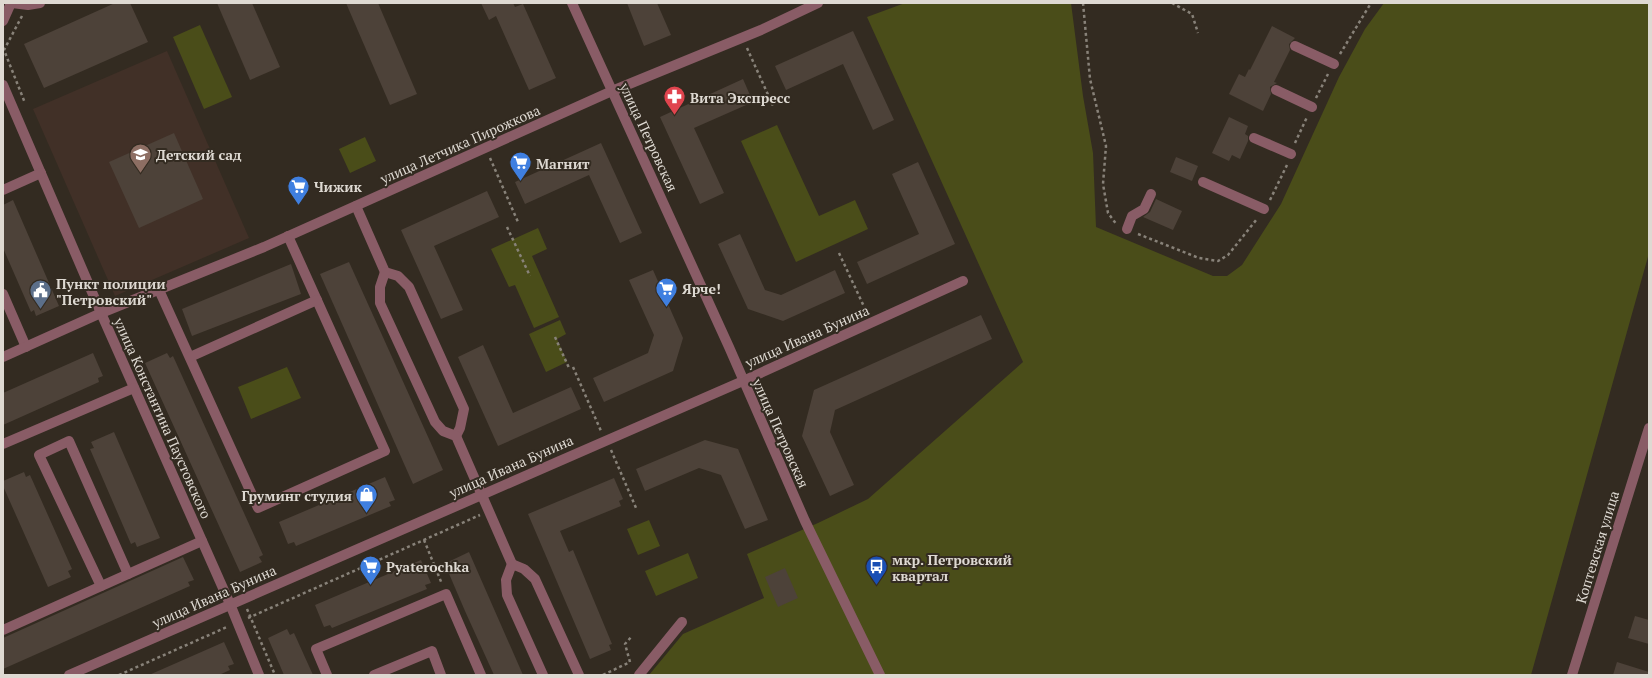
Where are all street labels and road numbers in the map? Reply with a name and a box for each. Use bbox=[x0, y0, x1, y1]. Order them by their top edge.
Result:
street label: улица Петровская bbox=[615, 79, 682, 194]
street label: улица Летчика Пирожкова bbox=[376, 100, 543, 188]
street label: улица Ивана Бунина bbox=[741, 300, 872, 372]
street label: улица Константина Паустовского bbox=[110, 314, 216, 522]
street label: улица Петровская bbox=[748, 374, 814, 491]
street label: улица Ивана Бунина bbox=[445, 430, 576, 502]
street label: Коптевская улица bbox=[1571, 488, 1623, 606]
street label: улица Ивана Бунина bbox=[148, 560, 279, 632]

